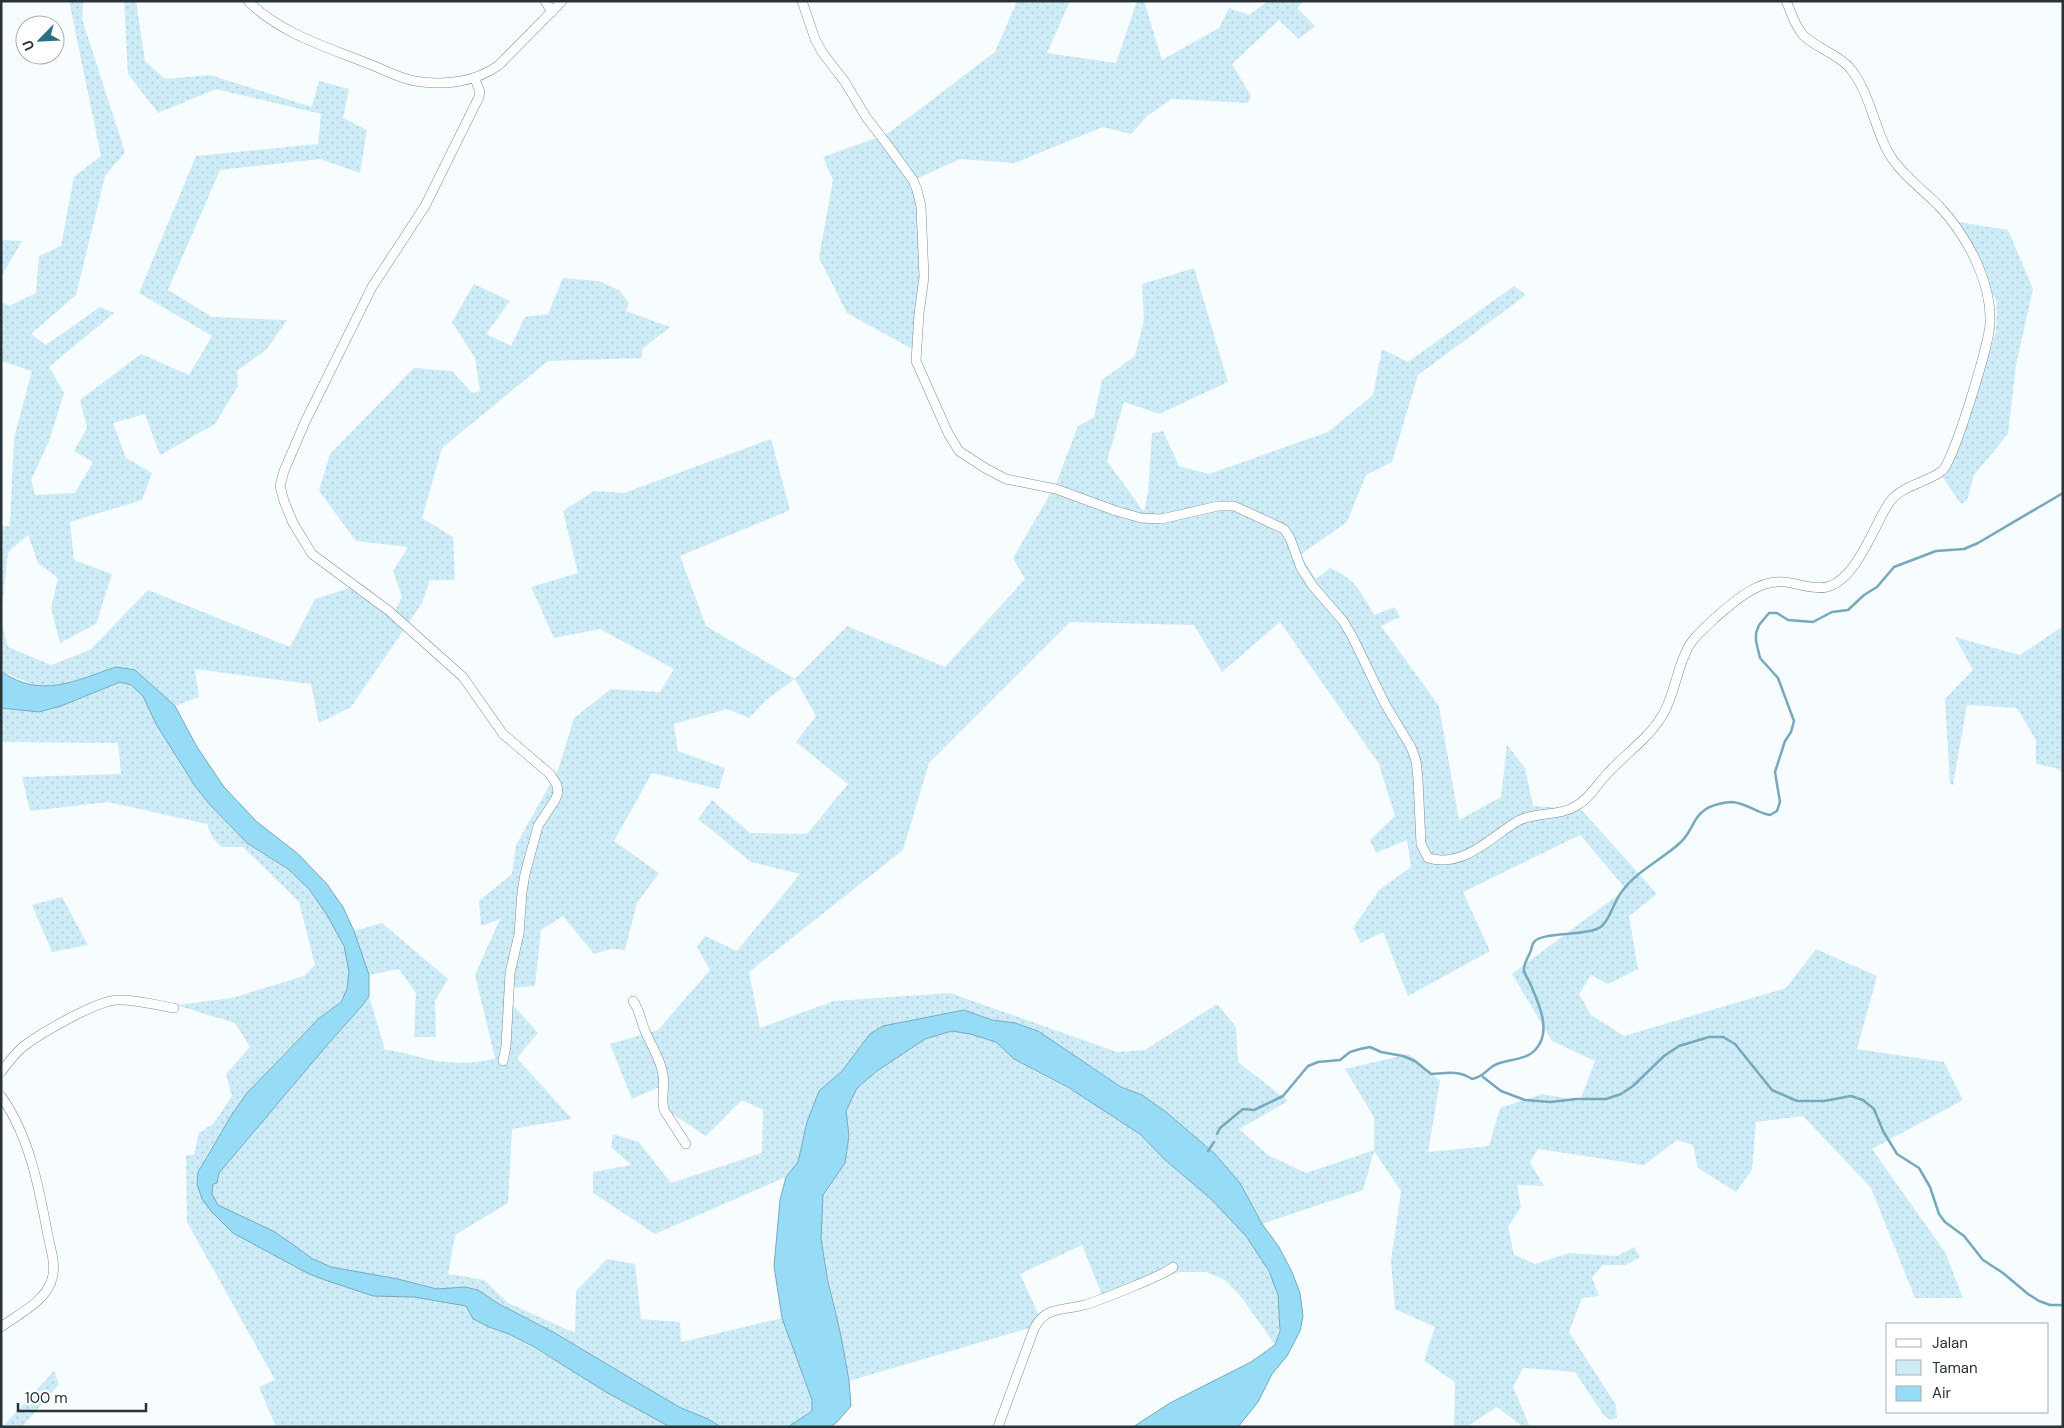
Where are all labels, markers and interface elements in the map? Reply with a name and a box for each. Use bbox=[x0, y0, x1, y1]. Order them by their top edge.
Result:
north arrow bbox=[15, 15, 65, 65]
text: U bbox=[18, 37, 38, 53]
legend bbox=[1886, 1323, 2049, 1413]
text: Jalan bbox=[1932, 1333, 1968, 1353]
text: Taman bbox=[1932, 1358, 1978, 1378]
scale bar bbox=[18, 1380, 145, 1412]
text: Air bbox=[1932, 1383, 1952, 1403]
text: 100 m bbox=[25, 1388, 68, 1408]

